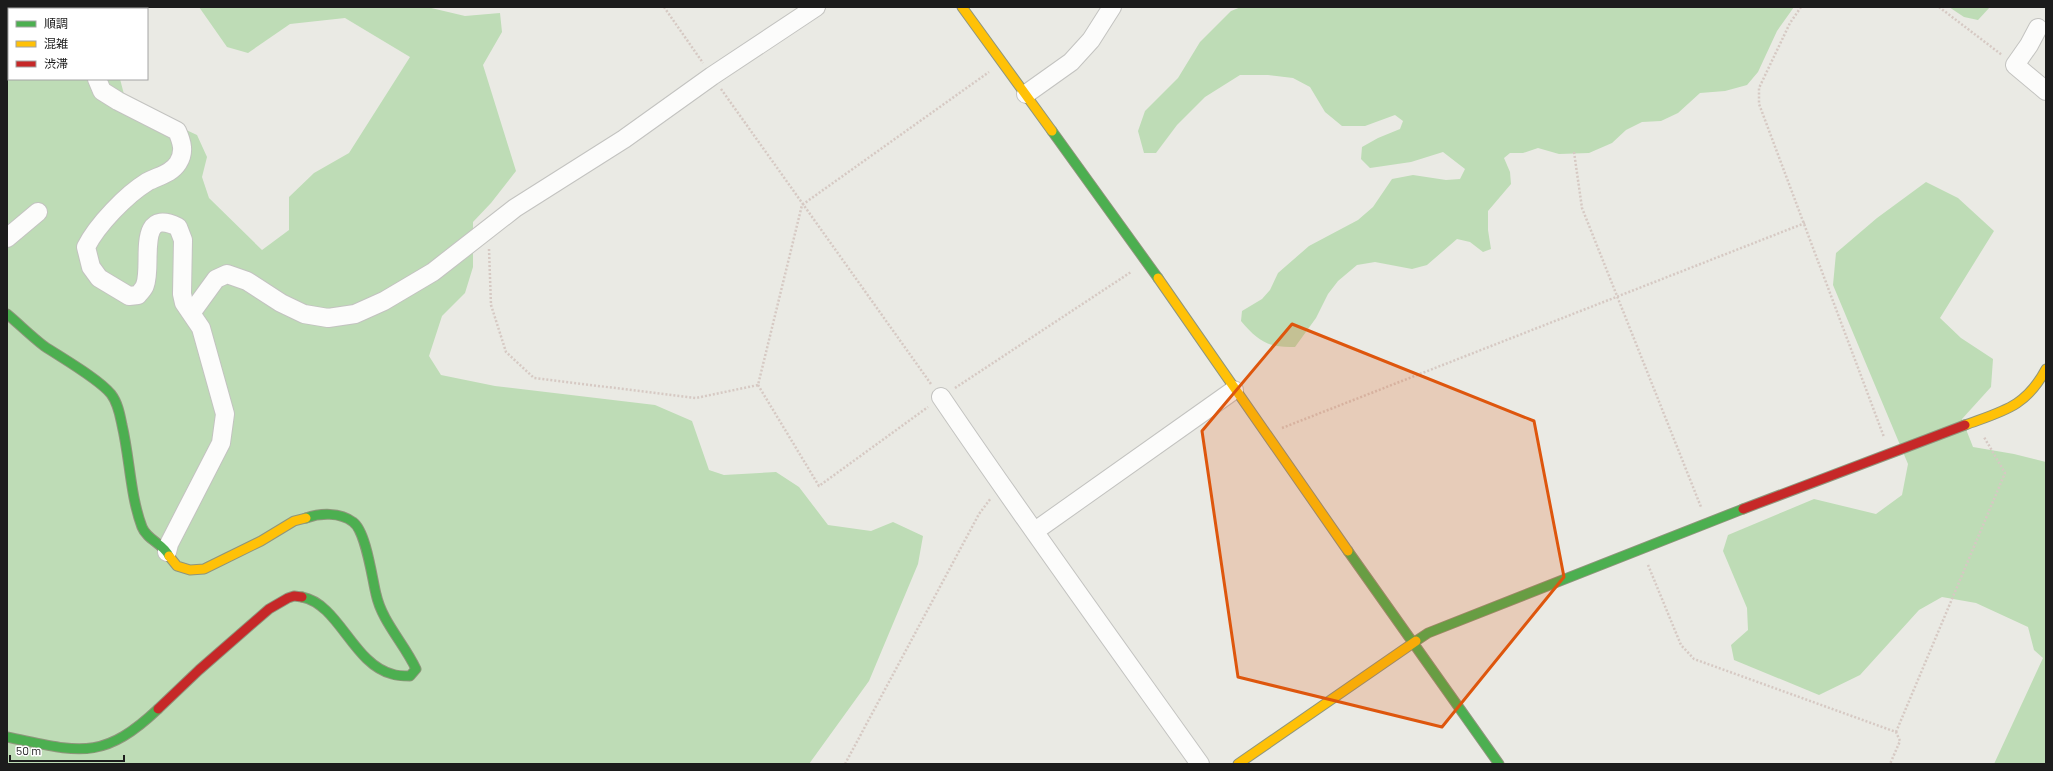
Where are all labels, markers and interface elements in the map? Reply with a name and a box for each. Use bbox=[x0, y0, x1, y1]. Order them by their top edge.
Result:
legend bbox=[8, 8, 148, 80]
text: 順調 bbox=[44, 16, 68, 30]
text: 混雑 bbox=[44, 36, 68, 50]
text: 渋滞 bbox=[44, 56, 68, 70]
scale bar bbox=[10, 737, 124, 763]
text: 50 m bbox=[16, 743, 41, 757]

